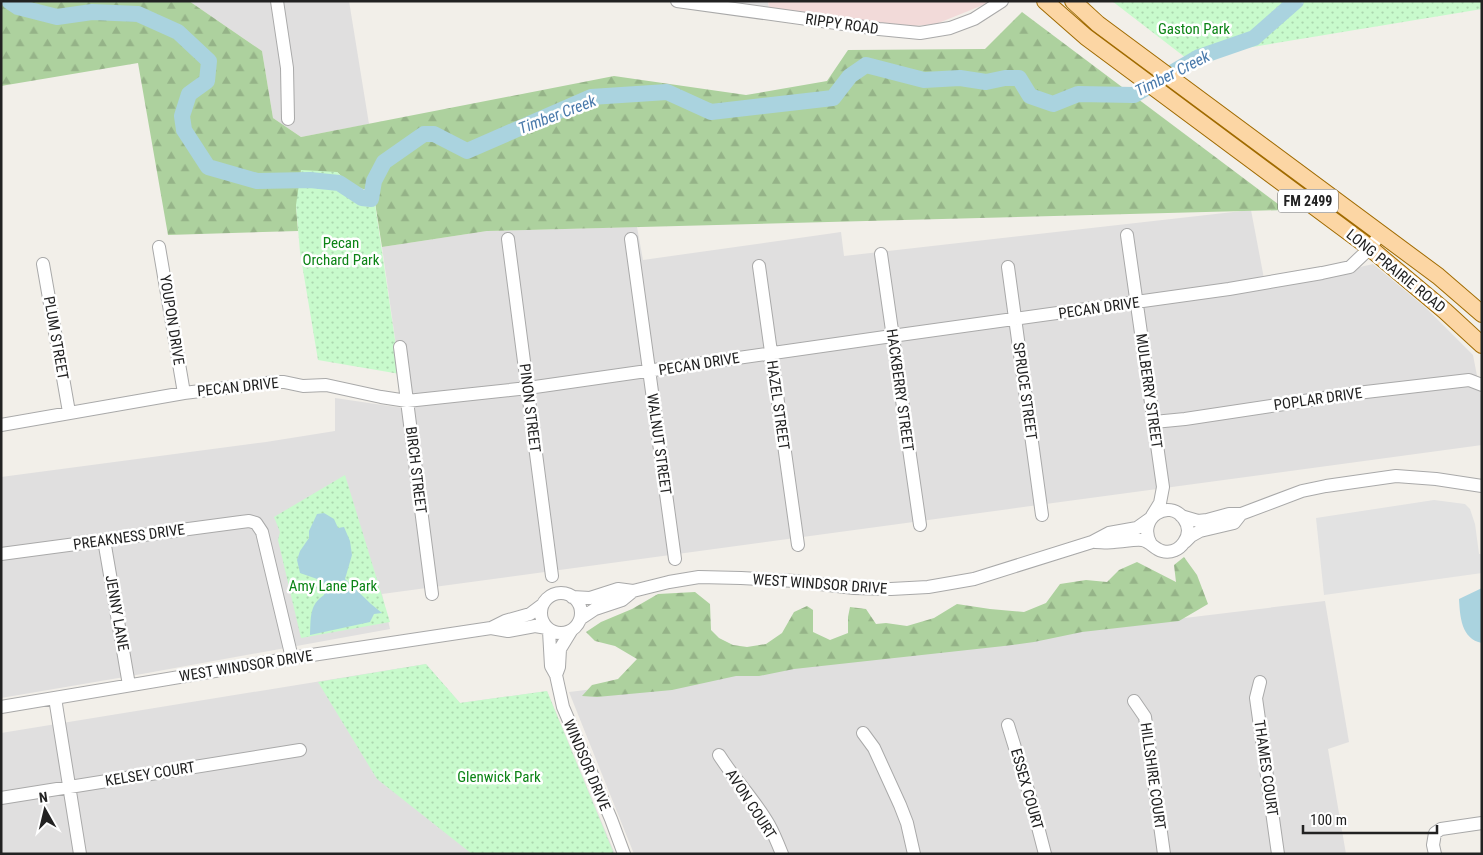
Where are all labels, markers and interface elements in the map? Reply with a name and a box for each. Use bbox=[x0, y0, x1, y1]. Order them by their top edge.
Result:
street label: RIPPY ROAD bbox=[804, 10, 880, 38]
park label: Gaston Park bbox=[1158, 20, 1230, 38]
water label: Timber Creek bbox=[1132, 46, 1214, 100]
water label: Timber Creek bbox=[516, 91, 600, 138]
road number: FM 2499 bbox=[1278, 190, 1338, 212]
street label: LONG PRAIRIE ROAD bbox=[1343, 225, 1449, 317]
park label: Pecan Orchard Park bbox=[303, 234, 380, 269]
street label: YOUPON DRIVE bbox=[156, 273, 188, 367]
street label: PECAN DRIVE bbox=[1057, 293, 1141, 323]
street label: PLUM STREET bbox=[40, 295, 72, 381]
street label: HACKBERRY STREET bbox=[882, 328, 918, 453]
street label: MULBERRY STREET bbox=[1132, 332, 1166, 450]
street label: SPRUCE STREET bbox=[1009, 341, 1041, 441]
street label: PECAN DRIVE bbox=[657, 349, 741, 379]
street label: HAZEL STREET bbox=[763, 359, 793, 451]
street label: PINON STREET bbox=[516, 362, 544, 454]
street label: PECAN DRIVE bbox=[196, 374, 280, 400]
street label: POPLAR DRIVE bbox=[1273, 384, 1363, 414]
street label: WALNUT STREET bbox=[643, 392, 675, 496]
street label: BIRCH STREET bbox=[402, 425, 430, 515]
street label: PREAKNESS DRIVE bbox=[72, 520, 186, 554]
street label: WEST WINDSOR DRIVE bbox=[752, 570, 888, 598]
street label: JENNY LANE bbox=[101, 573, 133, 653]
park label: Amy Lane Park bbox=[289, 577, 377, 595]
street label: WEST WINDSOR DRIVE bbox=[178, 647, 314, 685]
street label: WINDSOR DRIVE bbox=[560, 717, 614, 813]
street label: THAMES COURT bbox=[1250, 719, 1282, 817]
street label: HILLSHIRE COURT bbox=[1137, 721, 1169, 831]
street label: ESSEX COURT bbox=[1007, 746, 1047, 832]
street label: KELSEY COURT bbox=[104, 758, 196, 790]
street label: AVON COURT bbox=[722, 766, 780, 842]
park label: Glenwick Park bbox=[457, 768, 541, 786]
north arrow bbox=[20, 785, 70, 835]
text: N bbox=[38, 789, 49, 806]
scale bar bbox=[1303, 802, 1437, 834]
text: 100 m bbox=[1310, 811, 1347, 829]

